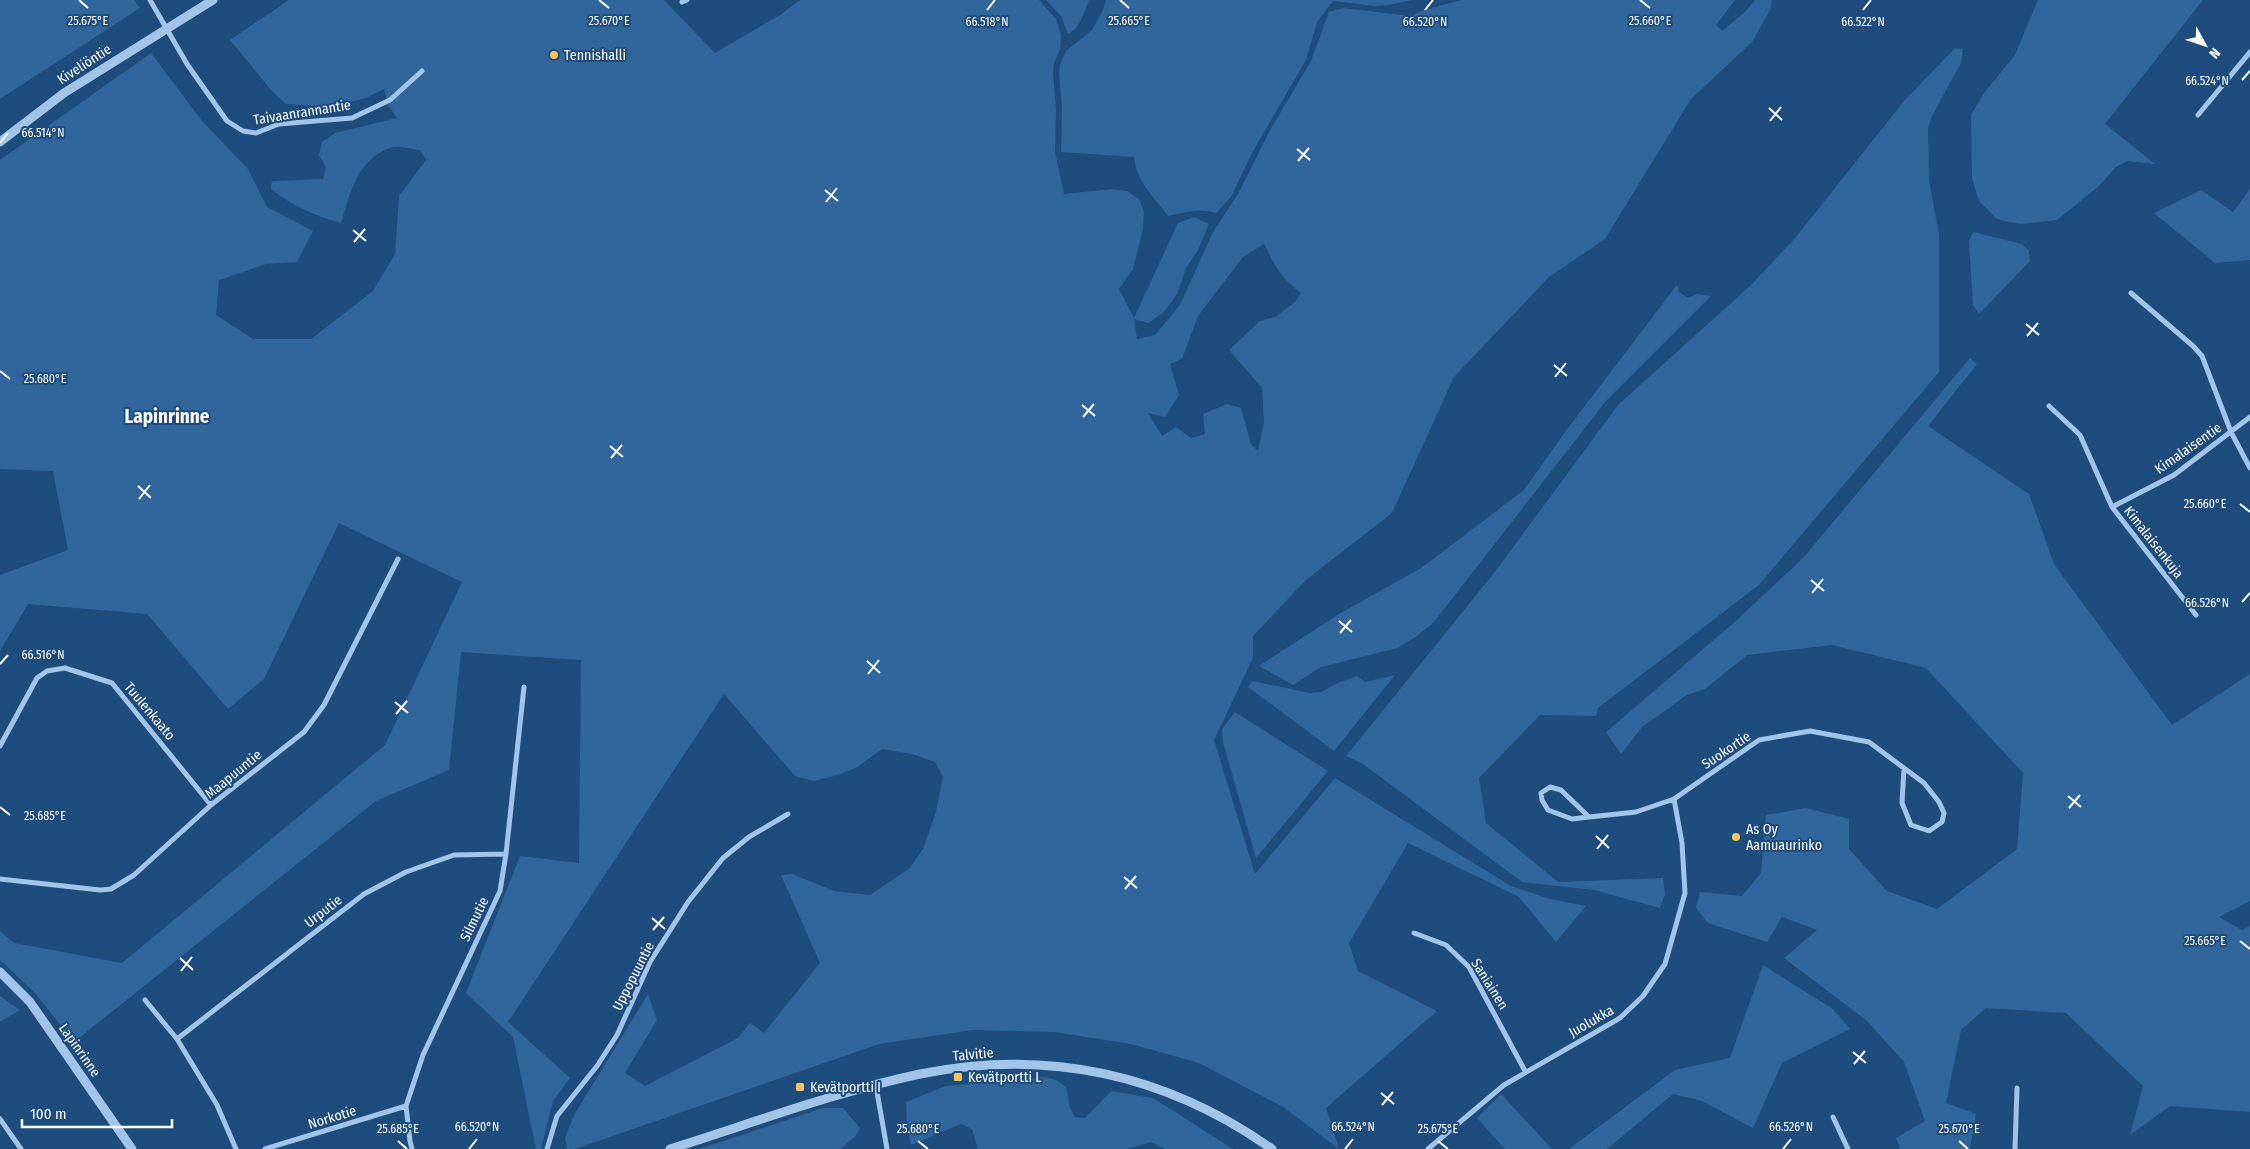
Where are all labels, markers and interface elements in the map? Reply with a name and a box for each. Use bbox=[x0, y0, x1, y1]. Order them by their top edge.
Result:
text: 25.675°E bbox=[68, 14, 109, 28]
text: 25.670°E bbox=[588, 14, 630, 28]
text: 25.665°E bbox=[1108, 14, 1150, 28]
text: 25.660°E bbox=[1629, 14, 1672, 28]
text: 66.518°N bbox=[965, 15, 1009, 29]
text: 66.520°N bbox=[1403, 15, 1447, 29]
text: 66.522°N bbox=[1841, 15, 1885, 29]
north arrow bbox=[2180, 20, 2230, 70]
street label: Kiveliöntie bbox=[54, 41, 115, 88]
text: N bbox=[2205, 44, 2224, 62]
place label: Tennishalli bbox=[564, 47, 626, 64]
marker: Tennishalli bbox=[548, 49, 560, 61]
text: 66.524°N bbox=[2185, 74, 2229, 88]
street label: Taivaanrannantie bbox=[252, 96, 352, 129]
text: 66.514°N bbox=[22, 126, 64, 140]
text: 25.680°E bbox=[24, 372, 67, 386]
district label: Lapinrinne bbox=[125, 405, 210, 428]
street label: Kimalaisentie bbox=[2152, 419, 2225, 478]
text: 25.660°E bbox=[2184, 497, 2227, 511]
street label: Kimalaisenkuja bbox=[2120, 503, 2187, 582]
text: 66.526°N bbox=[2185, 596, 2229, 610]
text: 66.516°N bbox=[22, 648, 64, 662]
street label: Tuulenkaato bbox=[121, 679, 179, 744]
street label: Suokortie bbox=[1699, 728, 1754, 773]
street label: Maapuuntie bbox=[201, 746, 265, 802]
text: 25.685°E bbox=[24, 809, 66, 823]
place label: As Oy Aamuaurinko bbox=[1746, 821, 1822, 854]
marker: As Oy Aamuaurinko bbox=[1730, 831, 1742, 843]
street label: Urputie bbox=[301, 891, 346, 931]
street label: Silmutie bbox=[456, 894, 492, 944]
text: 25.665°E bbox=[2184, 934, 2226, 948]
street label: Uppopuuntie bbox=[609, 939, 658, 1013]
street label: Saniainen bbox=[1467, 956, 1512, 1013]
street label: Juolukka bbox=[1566, 1002, 1617, 1041]
street label: Lapinrinne bbox=[55, 1020, 104, 1080]
street label: Talvitie bbox=[952, 1044, 994, 1065]
place label: Kevätportti L bbox=[968, 1069, 1041, 1086]
marker: Kevätportti L bbox=[952, 1071, 964, 1083]
place label: Kevätportti I bbox=[810, 1079, 881, 1096]
marker: Kevätportti I bbox=[794, 1081, 806, 1093]
scale bar bbox=[22, 1096, 172, 1128]
street label: Norkotie bbox=[306, 1102, 358, 1133]
text: 100 m bbox=[30, 1105, 67, 1123]
text: 66.520°N bbox=[455, 1120, 499, 1134]
text: 66.524°N bbox=[1331, 1120, 1375, 1134]
text: 66.526°N bbox=[1769, 1120, 1813, 1134]
text: 25.685°E bbox=[377, 1122, 419, 1136]
text: 25.680°E bbox=[897, 1122, 940, 1136]
text: 25.675°E bbox=[1418, 1122, 1459, 1136]
text: 25.670°E bbox=[1938, 1122, 1980, 1136]

